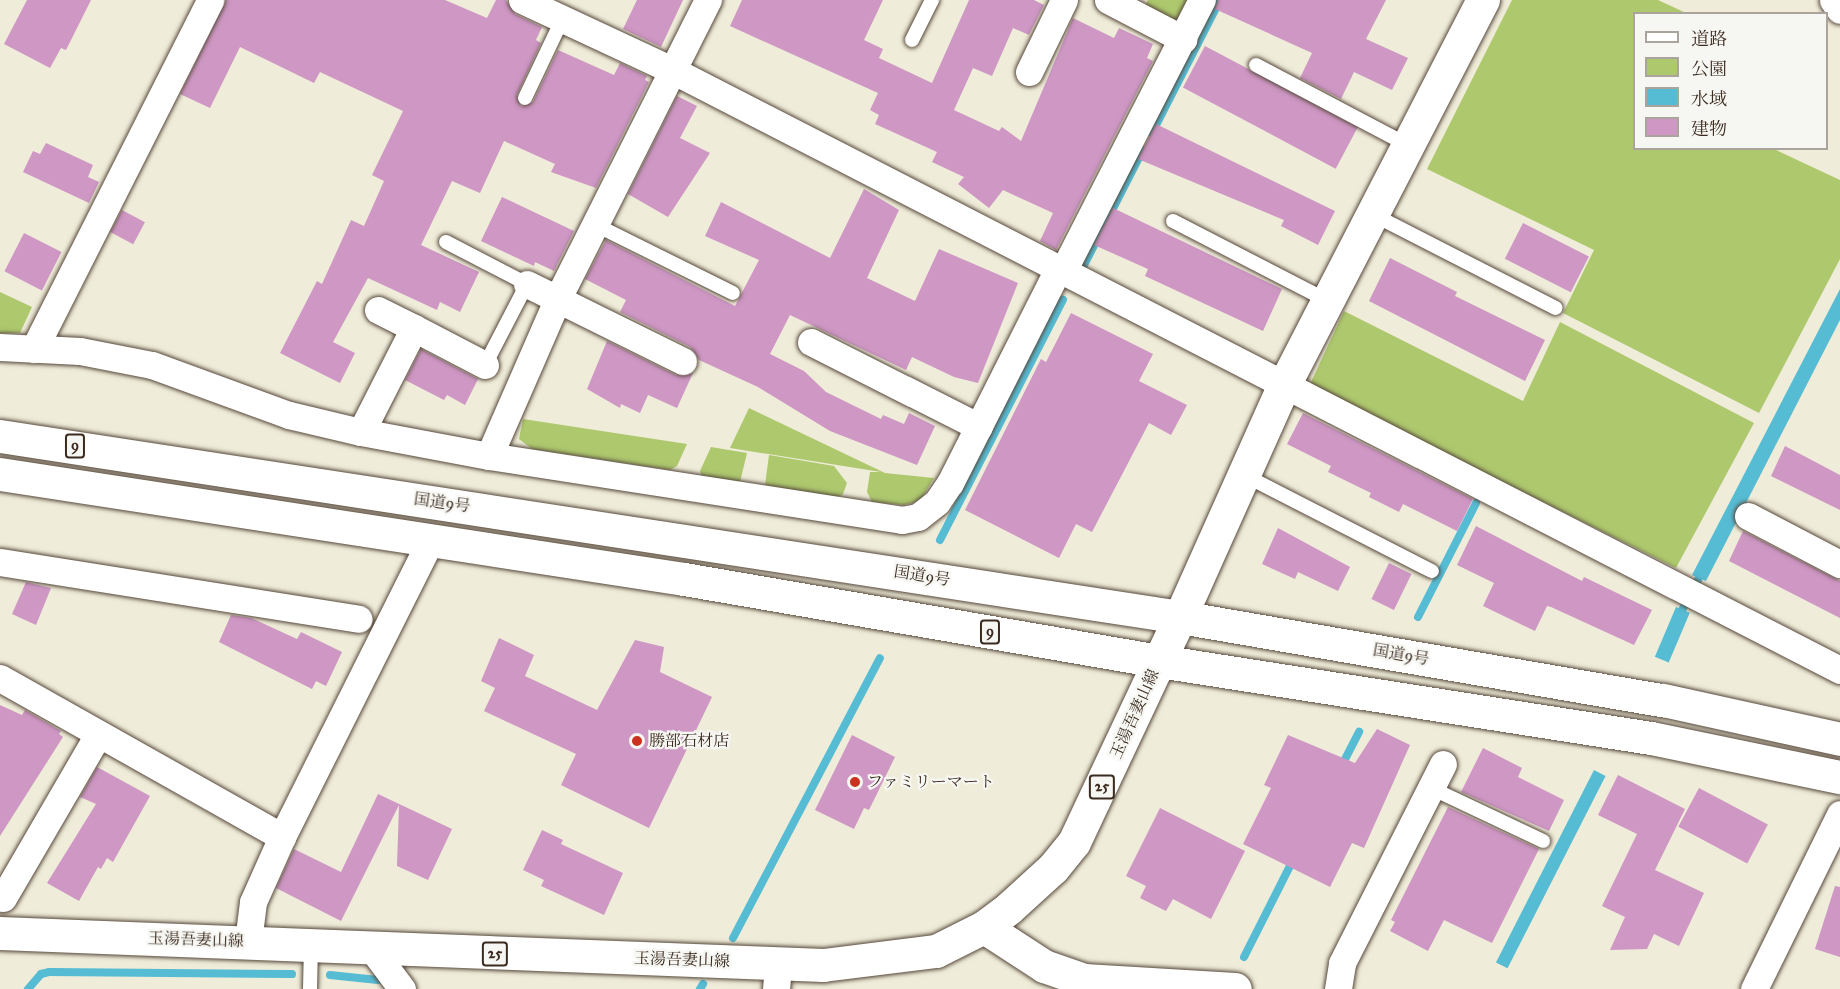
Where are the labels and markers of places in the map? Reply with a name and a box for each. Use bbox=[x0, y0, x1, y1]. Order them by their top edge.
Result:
place label: 勝部石材店 bbox=[649, 731, 729, 751]
marker: 勝部石材店 bbox=[630, 734, 644, 748]
place label: ファミリーマート bbox=[867, 772, 995, 792]
marker: ファミリーマート bbox=[848, 775, 862, 789]

